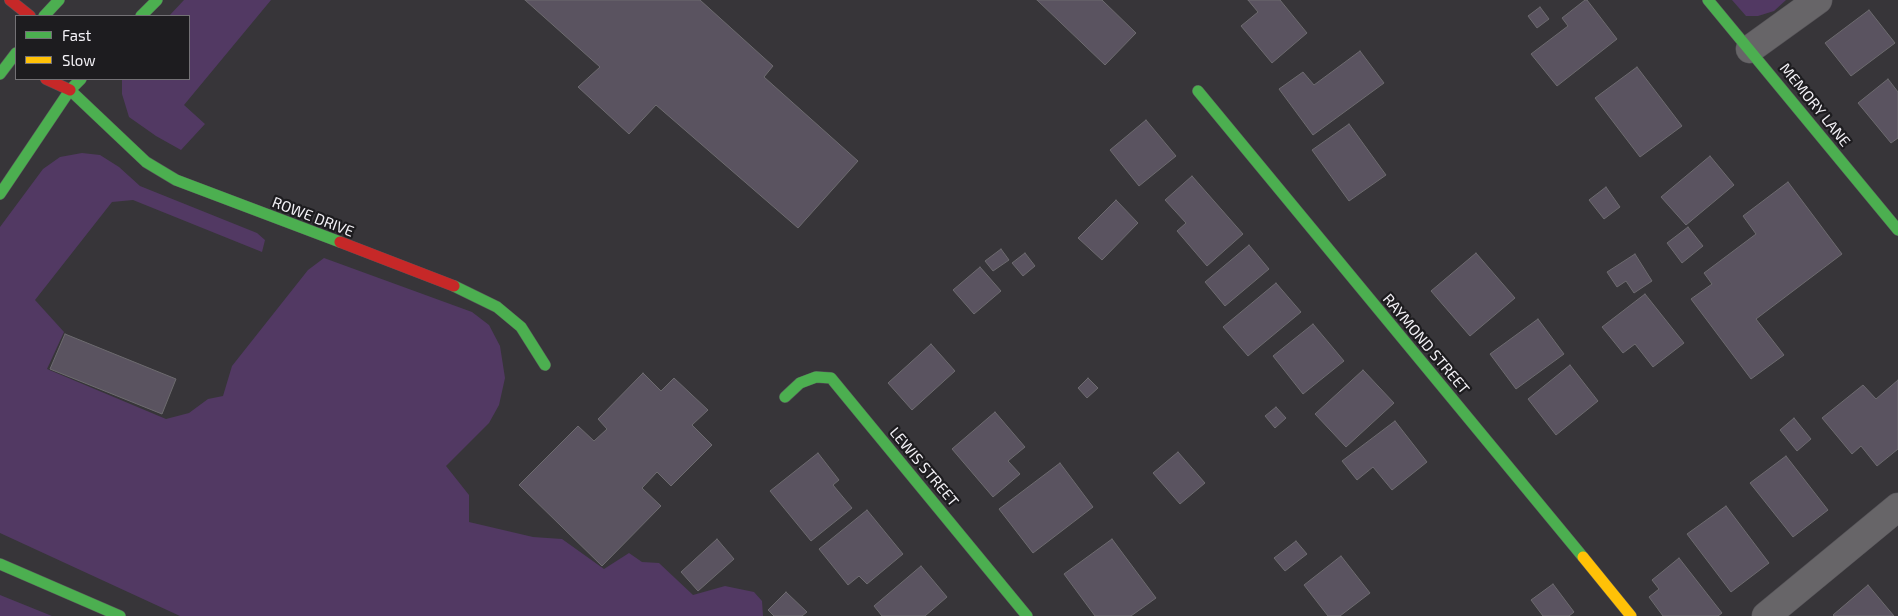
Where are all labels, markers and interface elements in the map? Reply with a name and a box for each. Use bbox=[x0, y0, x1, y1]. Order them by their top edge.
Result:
legend bbox=[15, 15, 190, 80]
text: Fast bbox=[62, 26, 91, 44]
text: Slow bbox=[62, 51, 96, 69]
street label: MEMORY LANE bbox=[1776, 60, 1854, 150]
street label: ROWE DRIVE bbox=[270, 193, 356, 241]
street label: RAYMOND STREET bbox=[1379, 290, 1473, 398]
street label: LEWIS STREET bbox=[886, 424, 962, 510]

